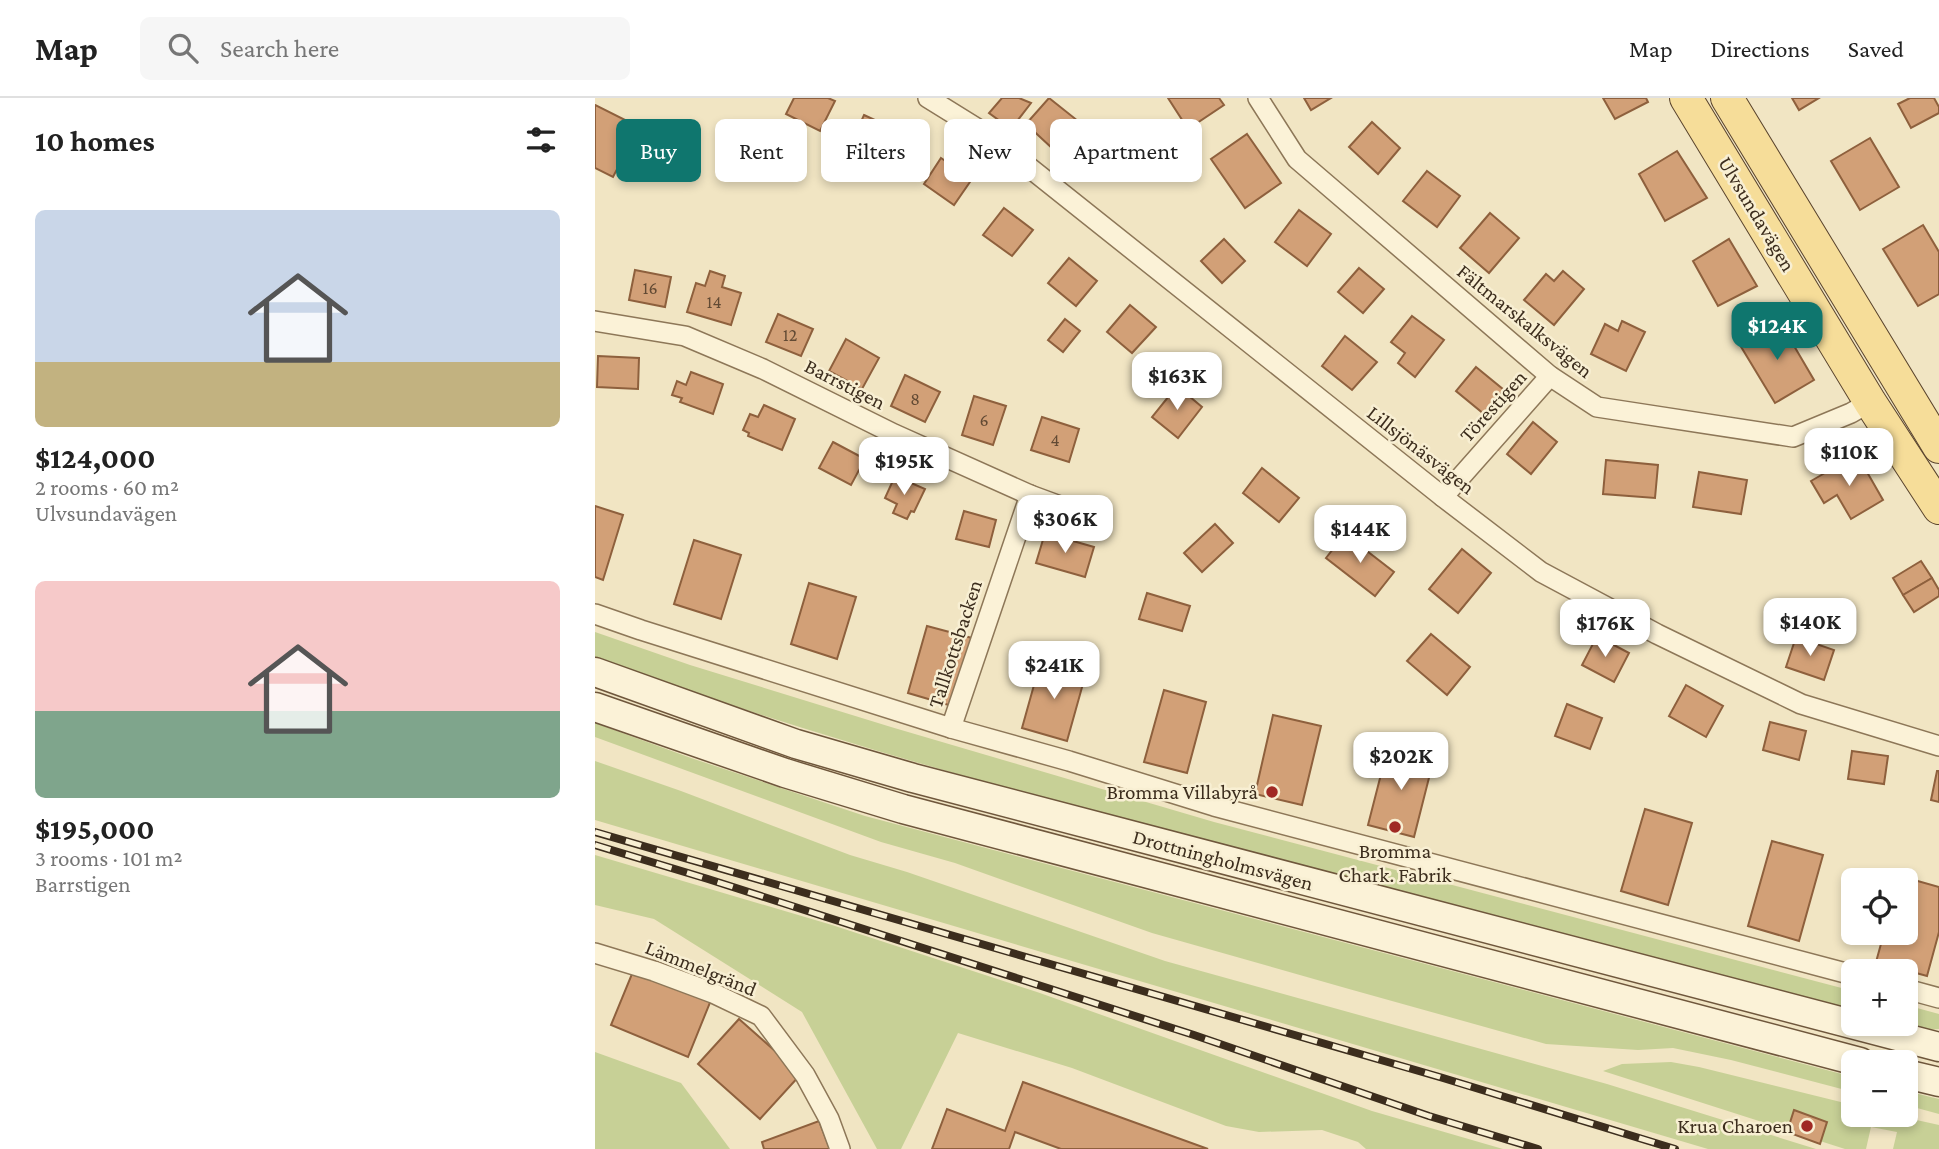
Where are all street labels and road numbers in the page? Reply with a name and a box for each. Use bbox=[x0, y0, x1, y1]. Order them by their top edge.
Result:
street label: Ulvsundavägen bbox=[1713, 152, 1801, 276]
street label: Fältmarskalksvägen bbox=[1452, 259, 1598, 383]
street label: Barrstigen bbox=[801, 354, 889, 414]
street label: Törestigen bbox=[1454, 365, 1532, 447]
street label: Lillsjönäsvägen bbox=[1362, 401, 1480, 499]
street label: Tallkottsbacken bbox=[923, 577, 987, 711]
street label: Drottningholmsvägen bbox=[1130, 824, 1316, 896]
street label: Lämmelgränd bbox=[642, 935, 760, 1001]

